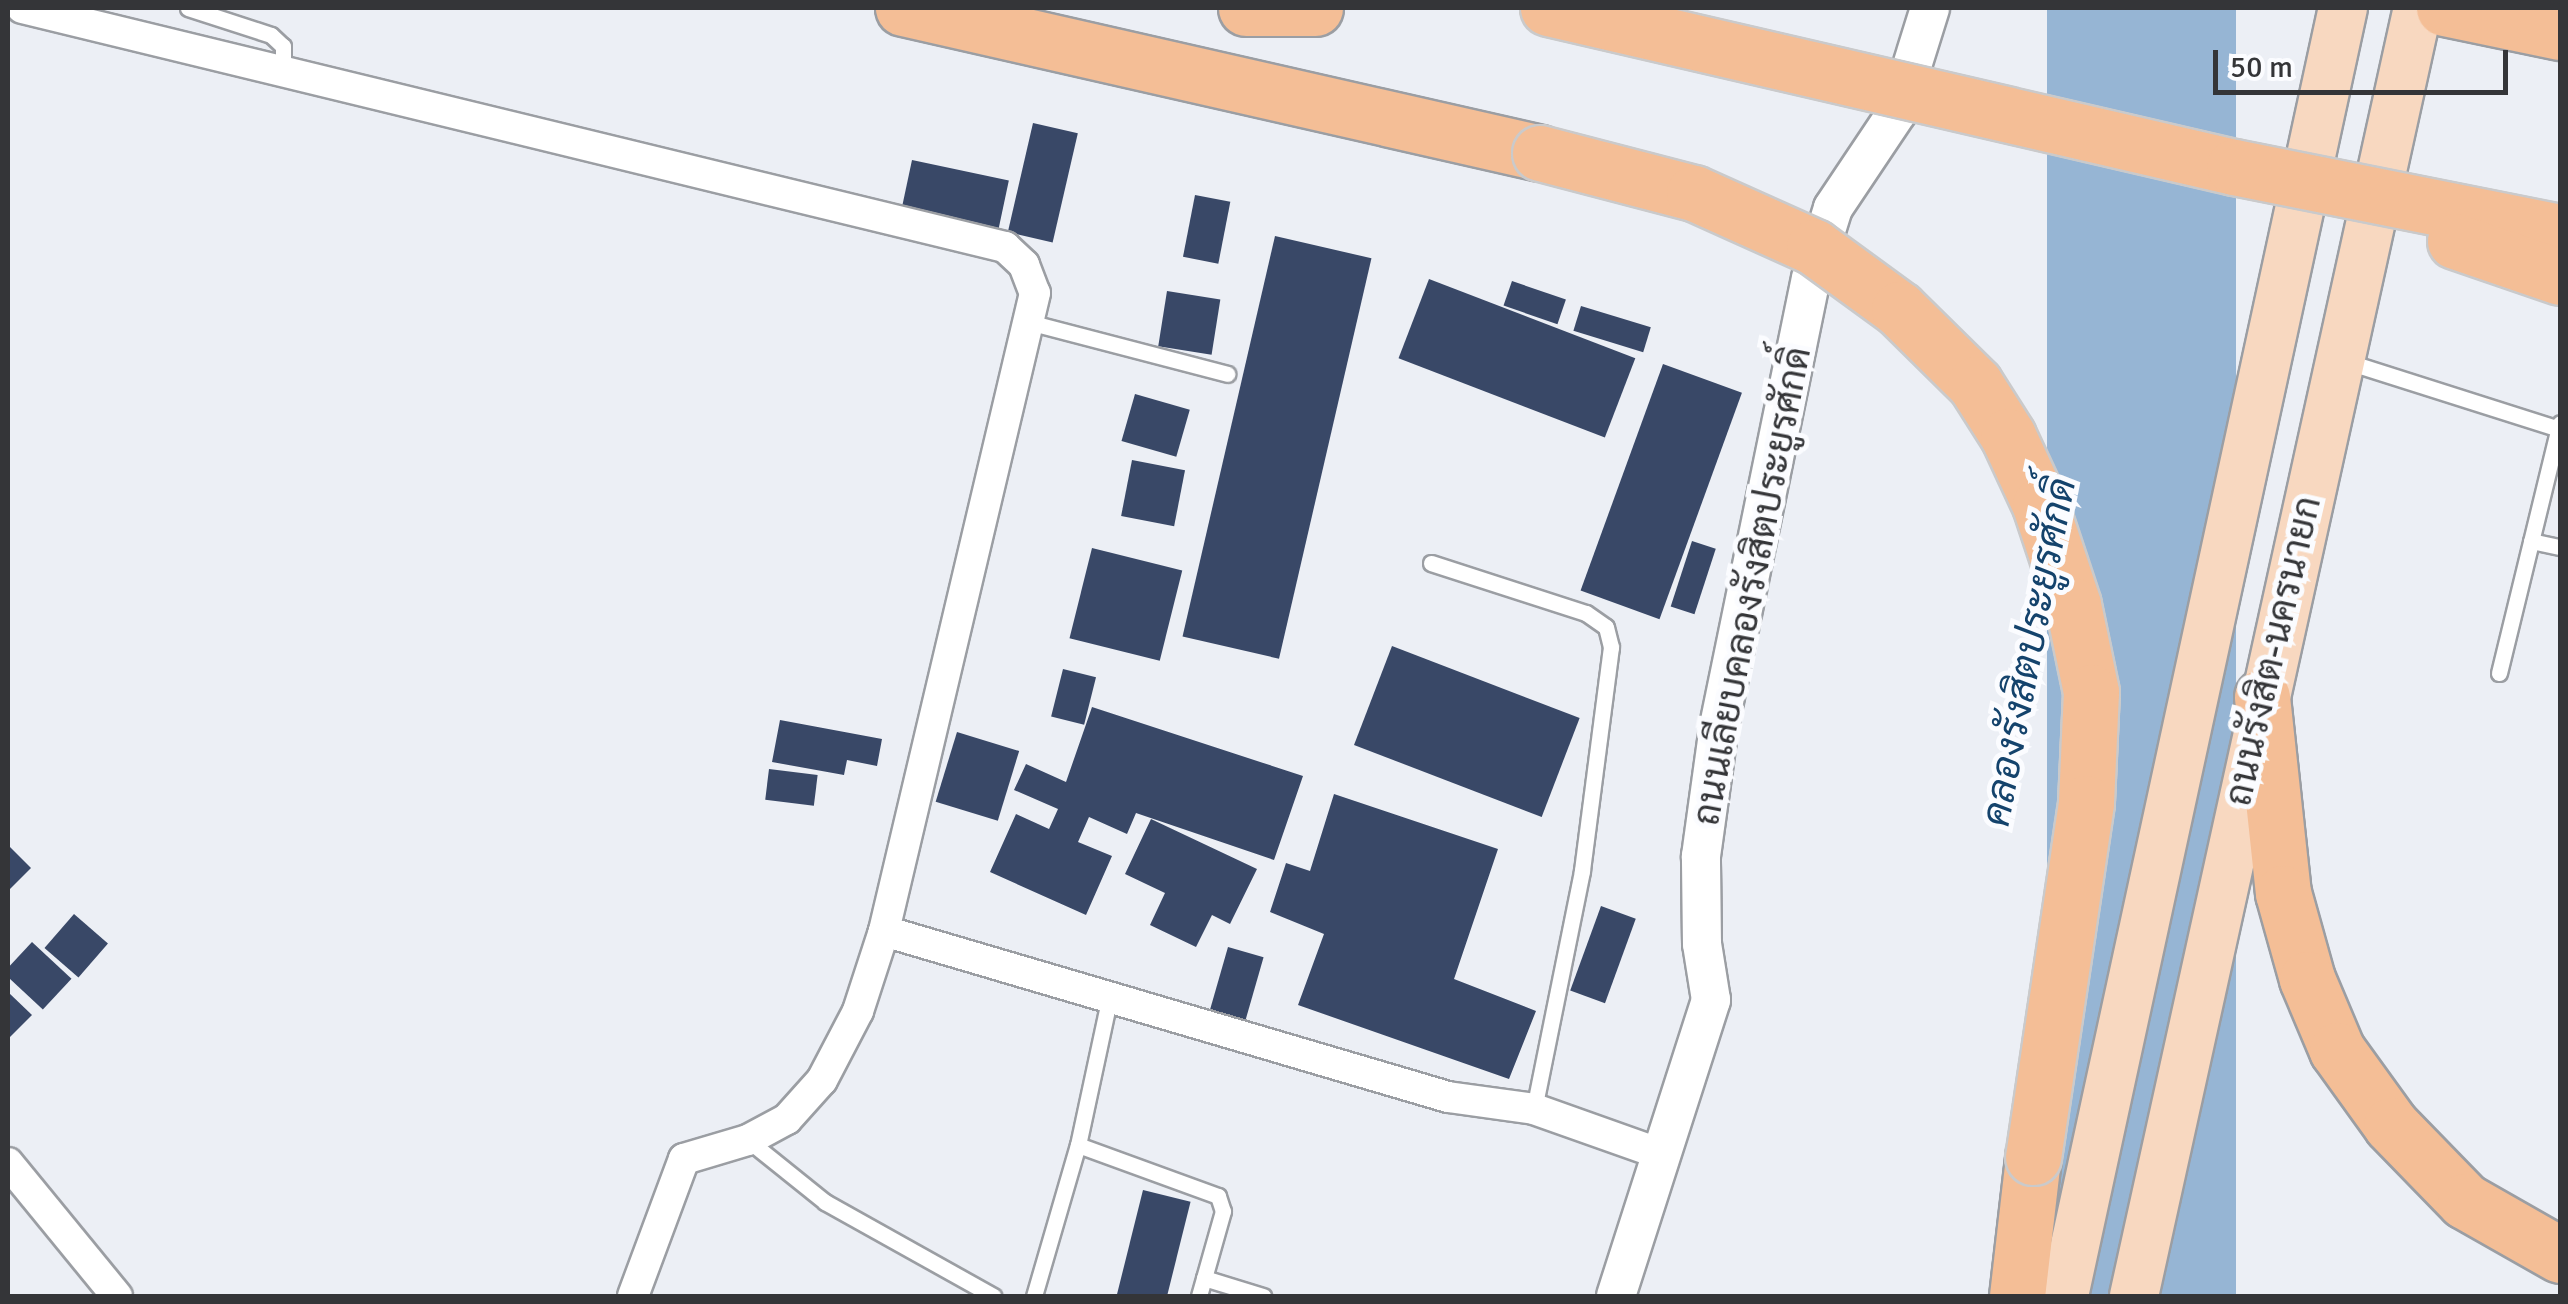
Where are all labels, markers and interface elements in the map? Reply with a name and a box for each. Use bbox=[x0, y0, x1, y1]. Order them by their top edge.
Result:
scale bar bbox=[2218, 30, 2513, 92]
text: 50 m bbox=[2230, 49, 2293, 86]
street label: ถนนเลียบคลองรังสิตประยูรศักดิ์ bbox=[1683, 343, 1821, 829]
water label: คลองรังสิตประยูรศักดิ์ bbox=[1972, 474, 2086, 830]
street label: ถนนรังสิต-นครนายก bbox=[2215, 492, 2331, 810]

